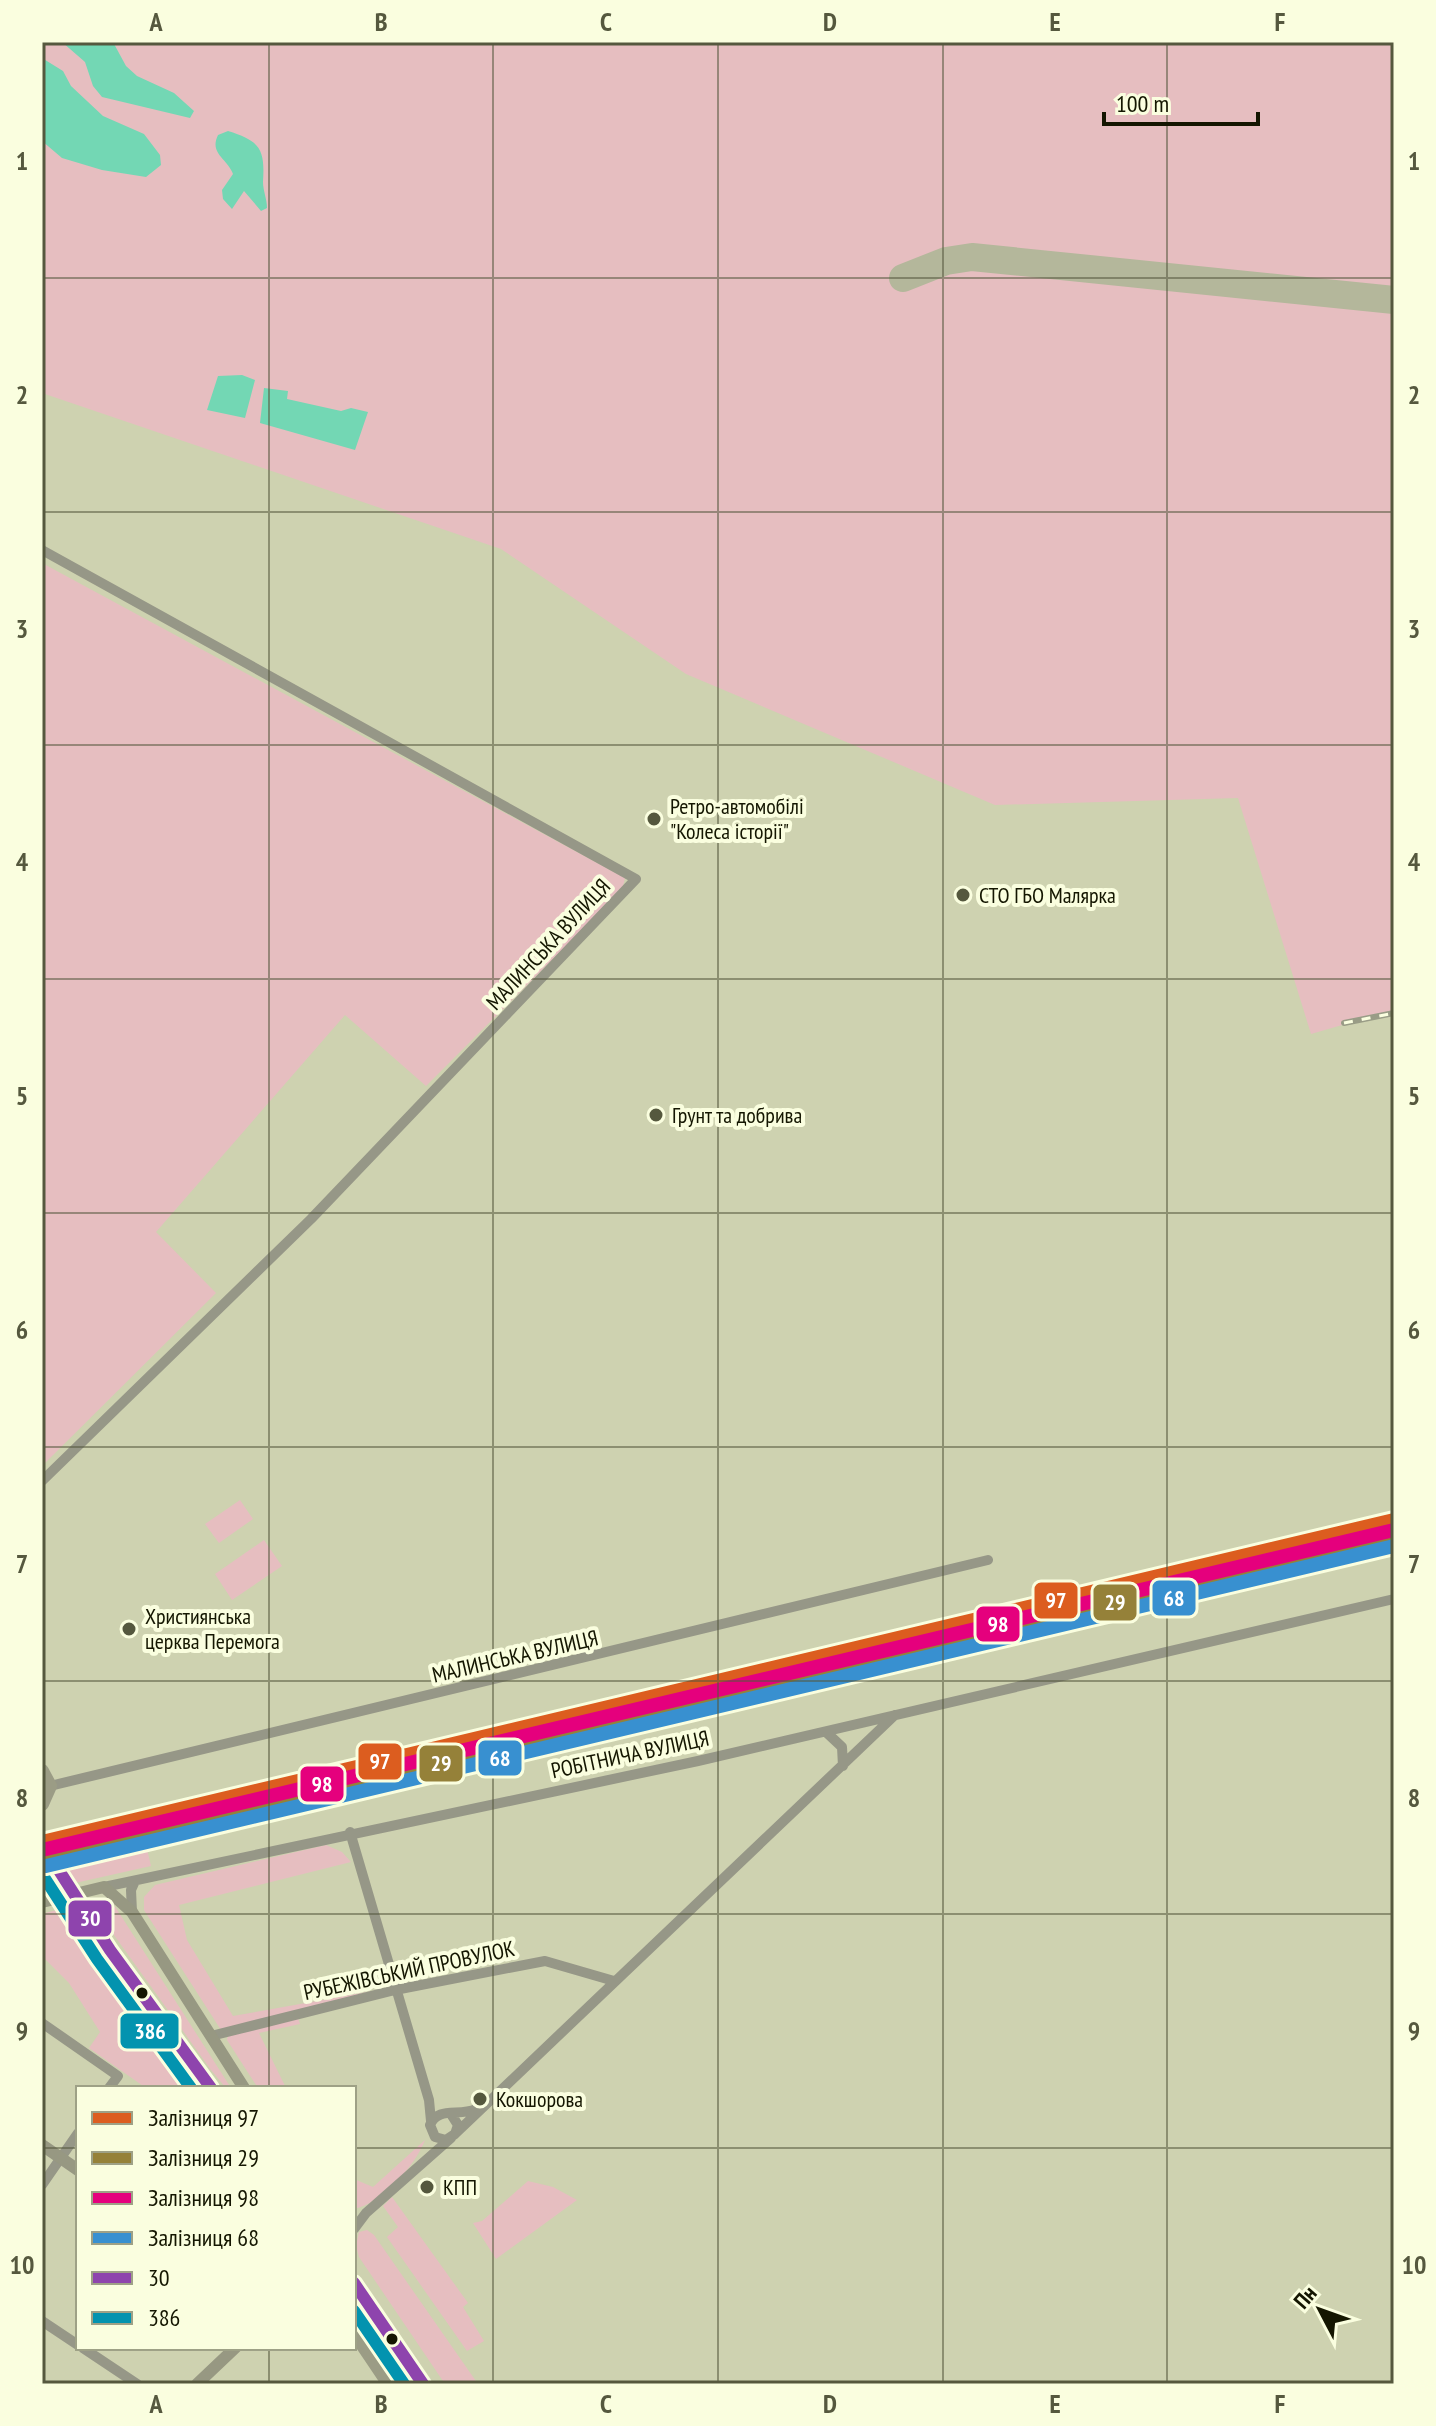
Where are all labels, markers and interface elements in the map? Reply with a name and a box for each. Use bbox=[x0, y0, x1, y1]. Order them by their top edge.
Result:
text: A bbox=[148, 5, 163, 38]
text: B bbox=[375, 5, 388, 38]
text: C bbox=[600, 5, 612, 38]
text: D bbox=[823, 5, 837, 38]
text: E bbox=[1049, 5, 1061, 38]
text: F bbox=[1275, 5, 1286, 38]
scale bar bbox=[1104, 76, 1258, 126]
text: 100 m bbox=[1116, 88, 1169, 119]
text: 1 bbox=[16, 144, 28, 177]
text: 1 bbox=[1408, 144, 1420, 177]
text: 2 bbox=[16, 378, 28, 411]
text: 2 bbox=[1408, 378, 1420, 411]
text: 3 bbox=[16, 612, 28, 645]
text: 3 bbox=[1408, 612, 1420, 645]
place label: Ретро-автомобілі "Колеса історії" bbox=[670, 792, 804, 845]
marker: Ретро-автомобілі "Колеса історії" bbox=[645, 810, 663, 828]
text: 4 bbox=[16, 845, 29, 878]
text: 4 bbox=[1408, 845, 1421, 878]
street label: МАЛИНСЬКА ВУЛИЦЯ bbox=[480, 872, 616, 1016]
place label: СТО ГБО Малярка bbox=[979, 881, 1116, 909]
marker: СТО ГБО Малярка bbox=[954, 886, 972, 904]
text: 5 bbox=[16, 1079, 28, 1112]
text: 5 bbox=[1408, 1079, 1420, 1112]
place label: Грунт та добрива bbox=[672, 1101, 802, 1129]
marker: Грунт та добрива bbox=[647, 1106, 665, 1124]
text: 6 bbox=[16, 1313, 28, 1346]
text: 6 bbox=[1408, 1313, 1420, 1346]
text: 7 bbox=[16, 1547, 28, 1580]
text: 7 bbox=[1408, 1547, 1420, 1580]
line badge: 68 bbox=[1151, 1579, 1197, 1617]
line badge: 97 bbox=[1033, 1581, 1079, 1620]
line badge: 29 bbox=[1092, 1583, 1138, 1622]
text: 68 bbox=[1163, 1584, 1185, 1612]
text: 97 bbox=[1045, 1586, 1067, 1614]
text: 29 bbox=[1104, 1588, 1126, 1616]
place label: Християнська церква Перемога bbox=[145, 1602, 280, 1655]
line badge: 98 bbox=[975, 1605, 1021, 1643]
text: 98 bbox=[987, 1610, 1009, 1638]
marker: Християнська церква Перемога bbox=[120, 1620, 138, 1638]
street label: МАЛИНСЬКА ВУЛИЦЯ bbox=[429, 1623, 601, 1689]
street label: РОБІТНИЧА ВУЛИЦЯ bbox=[549, 1724, 711, 1784]
line badge: 68 bbox=[477, 1739, 523, 1777]
line badge: 97 bbox=[357, 1742, 403, 1781]
line badge: 29 bbox=[418, 1744, 464, 1783]
text: 68 bbox=[489, 1744, 511, 1772]
text: 97 bbox=[369, 1747, 391, 1775]
text: 29 bbox=[430, 1749, 452, 1777]
line badge: 98 bbox=[299, 1765, 345, 1803]
text: 98 bbox=[311, 1770, 333, 1798]
text: 8 bbox=[16, 1781, 28, 1814]
text: 8 bbox=[1408, 1781, 1420, 1814]
line badge: 30 bbox=[67, 1899, 113, 1938]
text: 30 bbox=[79, 1904, 101, 1932]
street label: РУБЕЖІВСЬКИЙ ПРОВУЛОК bbox=[301, 1934, 517, 2006]
unlabelled marker bbox=[134, 1985, 150, 2001]
line badge: 386 bbox=[119, 2012, 180, 2050]
text: 9 bbox=[16, 2014, 28, 2047]
text: 9 bbox=[1408, 2014, 1420, 2047]
text: 386 bbox=[134, 2017, 166, 2045]
place label: Кокшорова bbox=[496, 2085, 583, 2113]
legend bbox=[76, 2086, 356, 2350]
marker: Кокшорова bbox=[471, 2090, 489, 2108]
text: Залізниця 97 bbox=[148, 2102, 259, 2133]
text: Залізниця 29 bbox=[148, 2142, 259, 2173]
place label: КПП bbox=[443, 2173, 477, 2201]
marker: КПП bbox=[418, 2178, 436, 2196]
text: Залізниця 98 bbox=[148, 2182, 259, 2213]
text: Залізниця 68 bbox=[148, 2222, 259, 2253]
text: 10 bbox=[10, 2248, 34, 2281]
text: 10 bbox=[1402, 2248, 1426, 2281]
text: 30 bbox=[148, 2262, 170, 2293]
north arrow bbox=[1280, 2270, 1360, 2350]
text: Пн bbox=[1287, 2280, 1322, 2314]
text: 386 bbox=[148, 2302, 180, 2333]
unlabelled marker bbox=[384, 2331, 400, 2347]
text: A bbox=[148, 2387, 163, 2420]
text: B bbox=[375, 2387, 388, 2420]
text: C bbox=[600, 2387, 612, 2420]
text: D bbox=[823, 2387, 837, 2420]
text: E bbox=[1049, 2387, 1061, 2420]
text: F bbox=[1275, 2387, 1286, 2420]

